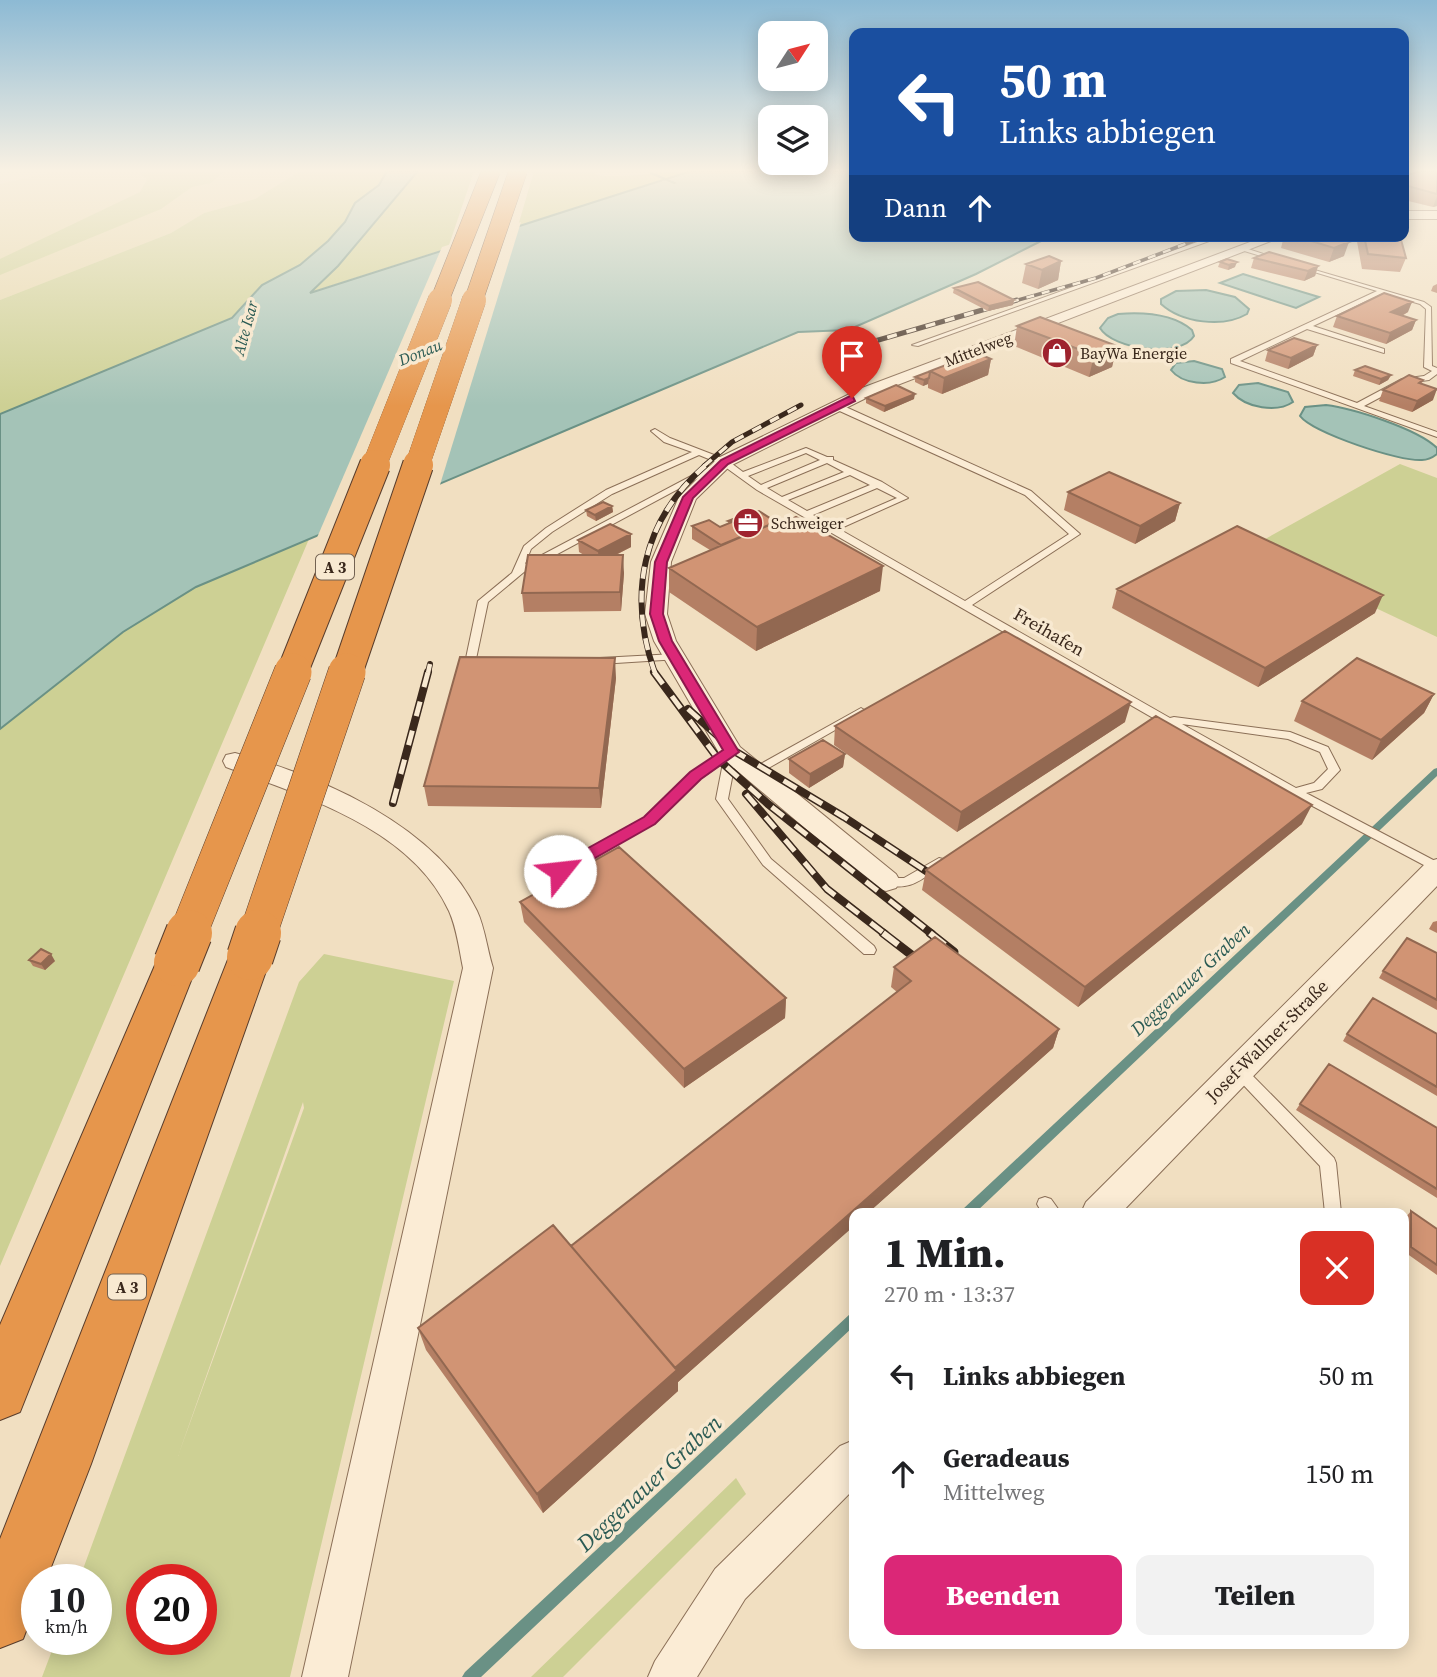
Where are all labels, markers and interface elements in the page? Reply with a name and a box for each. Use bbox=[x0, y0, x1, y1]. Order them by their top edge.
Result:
north arrow bbox=[758, 21, 828, 91]
map controls bbox=[758, 21, 828, 175]
text: 50 m bbox=[999, 46, 1107, 113]
icon: left bbox=[884, 56, 975, 147]
button: layers bbox=[758, 105, 828, 175]
text: Links abbiegen bbox=[999, 110, 1216, 154]
icon: ahead bbox=[961, 189, 999, 227]
text: Dann bbox=[884, 190, 947, 226]
water label: Alte Isar bbox=[227, 298, 263, 359]
pin bbox=[822, 326, 882, 398]
street label: Mittelweg bbox=[941, 326, 1015, 372]
water label: Donau bbox=[394, 333, 446, 371]
shop icon: BayWa Energie bbox=[1040, 336, 1074, 370]
icon: arrive bbox=[833, 337, 871, 375]
place label: BayWa Energie bbox=[1080, 342, 1187, 364]
office icon: Schweiger bbox=[731, 506, 765, 540]
place label: Schweiger bbox=[771, 512, 844, 534]
road number: A 3 bbox=[316, 554, 354, 580]
street label: Freihafen bbox=[1009, 601, 1089, 662]
position arrow bbox=[523, 834, 597, 908]
water label: Deggenauer Graben bbox=[1124, 916, 1256, 1042]
street label: Josef-Wallner-Straße bbox=[1199, 974, 1333, 1108]
text: 1 Min. bbox=[884, 1223, 1006, 1281]
button: close bbox=[1300, 1231, 1374, 1305]
road number: A 3 bbox=[108, 1274, 146, 1300]
text: 270 m · 13:37 bbox=[884, 1278, 1015, 1310]
icon: left bbox=[884, 1357, 922, 1395]
text: Links abbiegen bbox=[943, 1358, 1126, 1394]
text: 50 m bbox=[1319, 1358, 1374, 1394]
water label: Deggenauer Graben bbox=[569, 1407, 729, 1559]
text: Geradeaus bbox=[943, 1440, 1070, 1476]
icon: ahead bbox=[884, 1455, 922, 1493]
text: 150 m bbox=[1306, 1456, 1374, 1492]
text: Mittelweg bbox=[943, 1476, 1045, 1508]
button: Beenden bbox=[884, 1555, 1122, 1635]
button: Teilen bbox=[1136, 1555, 1374, 1635]
speed limit sign: 20 bbox=[126, 1564, 217, 1655]
text: 10 bbox=[48, 1576, 85, 1624]
text: km/h bbox=[45, 1614, 88, 1639]

